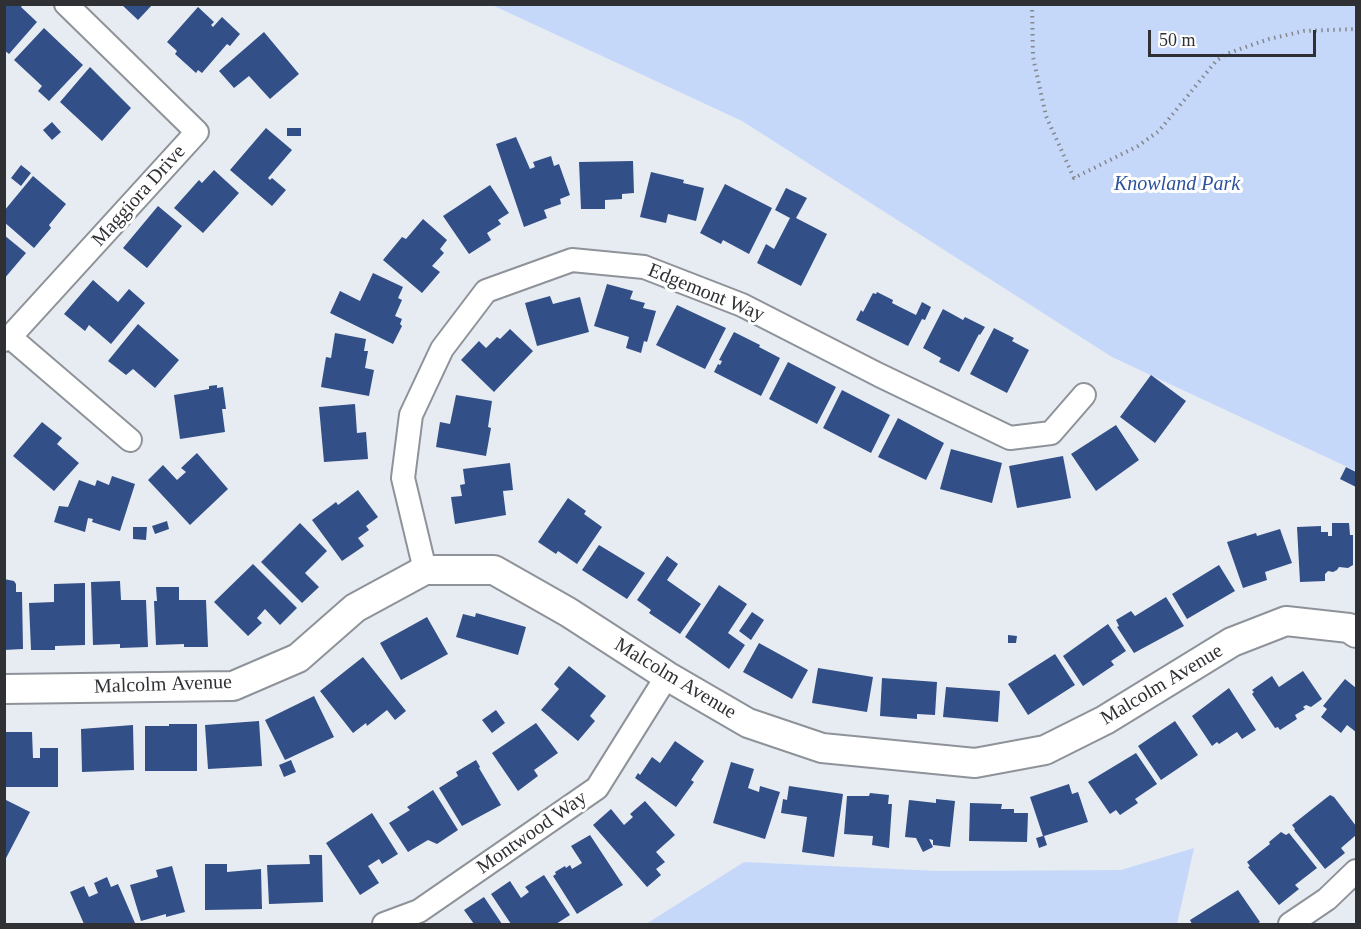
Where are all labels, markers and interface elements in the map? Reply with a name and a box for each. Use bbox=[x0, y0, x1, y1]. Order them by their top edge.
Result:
scale bar bbox=[1151, 18, 1319, 56]
text: 50 m bbox=[1159, 30, 1196, 50]
street label: Maggiora Drive bbox=[87, 140, 191, 252]
park label: Knowland Park bbox=[1114, 173, 1240, 197]
street label: Edgemont Way bbox=[644, 259, 768, 327]
street label: Malcolm Avenue bbox=[610, 633, 740, 725]
street label: Malcolm Avenue bbox=[1097, 639, 1227, 731]
street label: Malcolm Avenue bbox=[94, 671, 232, 699]
street label: Montwood Way bbox=[472, 786, 592, 880]

